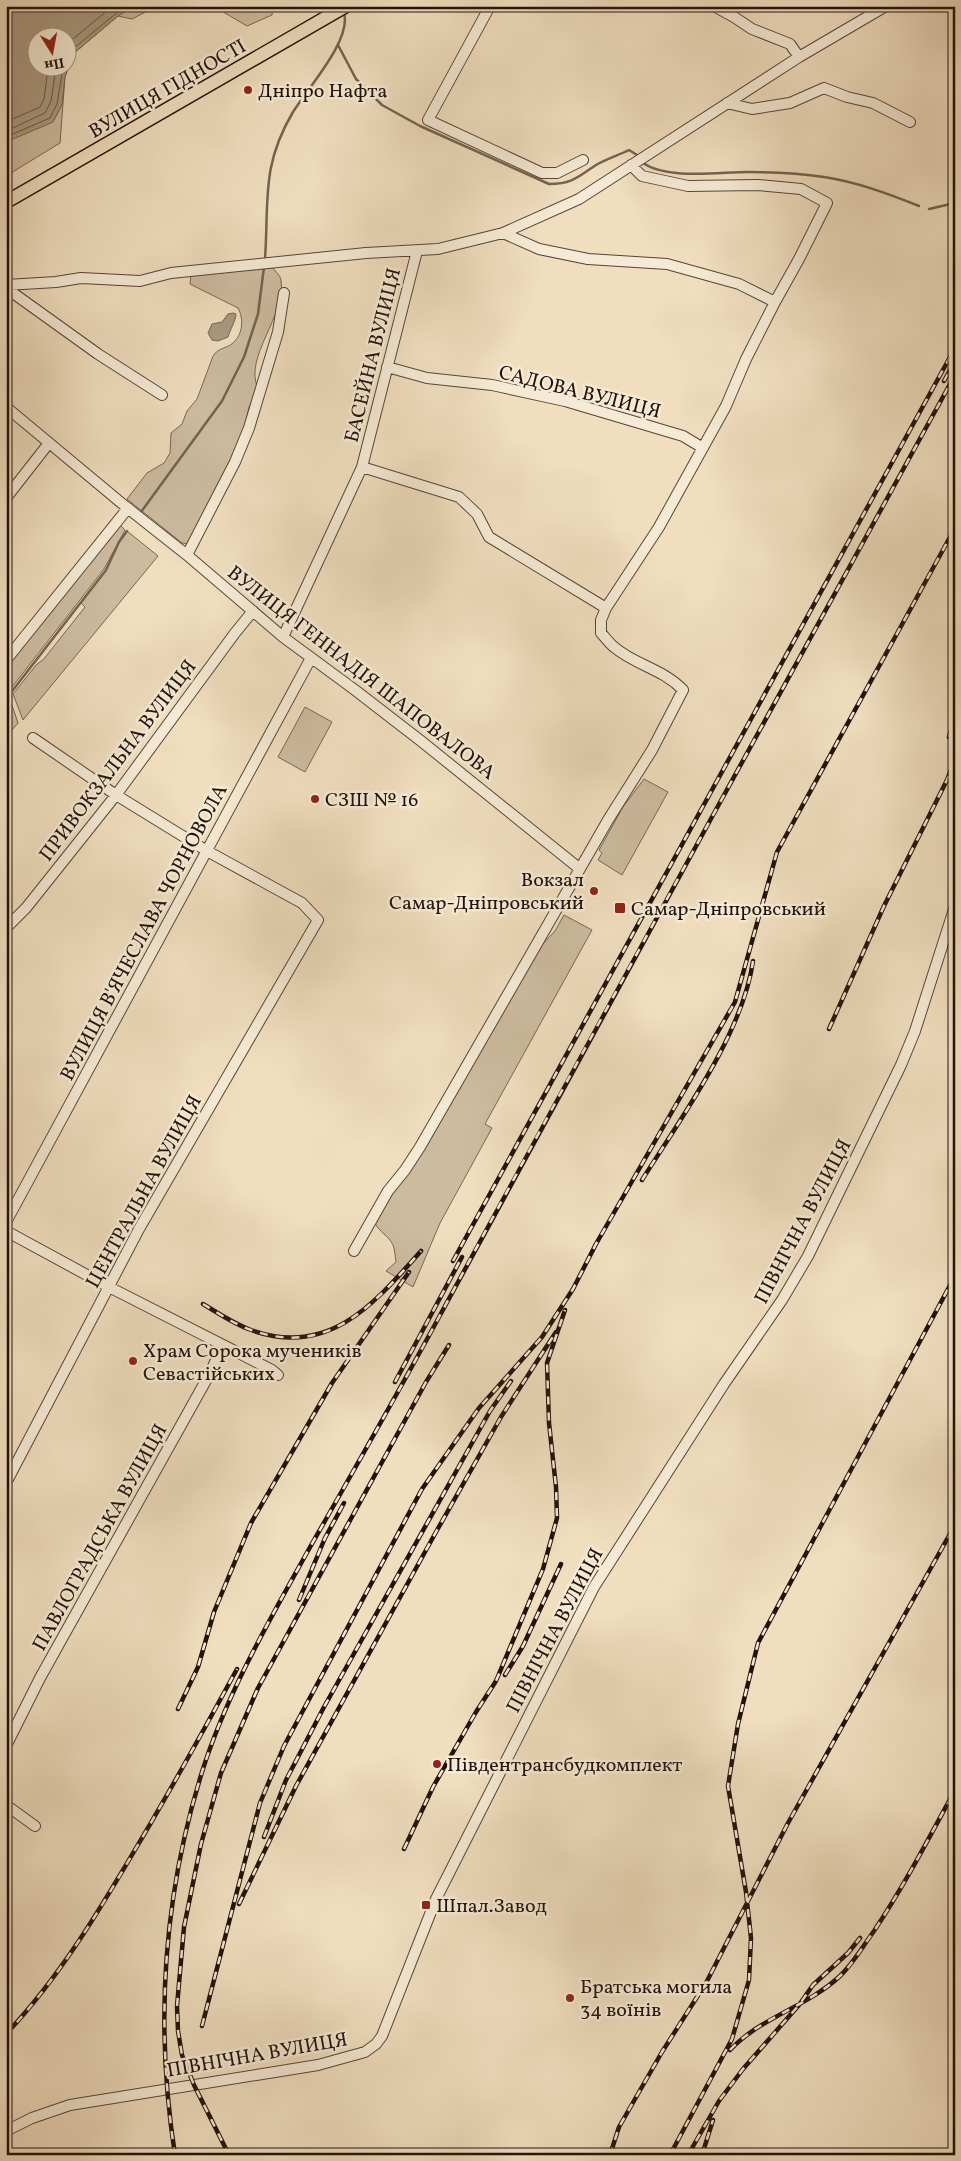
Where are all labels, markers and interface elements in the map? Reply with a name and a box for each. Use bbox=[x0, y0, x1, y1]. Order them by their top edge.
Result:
north arrow bbox=[28, 28, 78, 78]
street label: ВУЛИЦЯ ГІДНОСТІ bbox=[84, 33, 252, 146]
text: Пн bbox=[43, 52, 66, 75]
place label: Дніпро Нафта bbox=[258, 78, 387, 106]
marker: Дніпро Нафта bbox=[242, 84, 254, 96]
street label: БАСЕЙНА ВУЛИЦЯ bbox=[339, 265, 409, 446]
street label: САДОВА ВУЛИЦЯ bbox=[495, 359, 664, 427]
street label: ВУЛИЦЯ ГЕННАДІЯ ШАПОВАЛОВА bbox=[221, 560, 501, 787]
street label: ПРИВОКЗАЛЬНА ВУЛИЦЯ bbox=[33, 655, 204, 868]
street label: ВУЛИЦЯ В'ЯЧЕСЛАВА ЧОРНОВОЛА bbox=[54, 780, 235, 1086]
place label: СЗШ № 16 bbox=[325, 787, 418, 815]
marker: СЗШ № 16 bbox=[309, 793, 321, 805]
place label: Вокзал Самар-Дніпровський bbox=[389, 867, 584, 918]
marker: Вокзал Самар-Дніпровський bbox=[588, 885, 600, 897]
place label: Самар-Дніпровський bbox=[631, 896, 826, 924]
marker: Самар-Дніпровський bbox=[613, 901, 627, 915]
street label: ЦЕНТРАЛЬНА ВУЛИЦЯ bbox=[80, 1090, 210, 1294]
street label: ПІВНІЧНА ВУЛИЦЯ bbox=[748, 1134, 859, 1309]
place label: Храм Сорока мучеників Севастійських bbox=[143, 1338, 362, 1389]
marker: Храм Сорока мучеників Севастійських bbox=[127, 1355, 139, 1367]
street label: ПАВЛОГРАДСЬКА ВУЛИЦЯ bbox=[27, 1419, 175, 1657]
street label: ПІВНІЧНА ВУЛИЦЯ bbox=[500, 1543, 611, 1718]
place label: Південтрансбудкомплект bbox=[447, 1752, 682, 1780]
marker: Південтрансбудкомплект bbox=[431, 1758, 443, 1770]
place label: Шпал.Завод bbox=[436, 1893, 547, 1921]
marker: Шпал.Завод bbox=[420, 1899, 432, 1911]
place label: Братська могила 34 воїнів bbox=[580, 1974, 732, 2025]
marker: Братська могила 34 воїнів bbox=[564, 1992, 576, 2004]
street label: ПІВНІЧНА ВУЛИЦЯ bbox=[165, 2026, 350, 2086]

